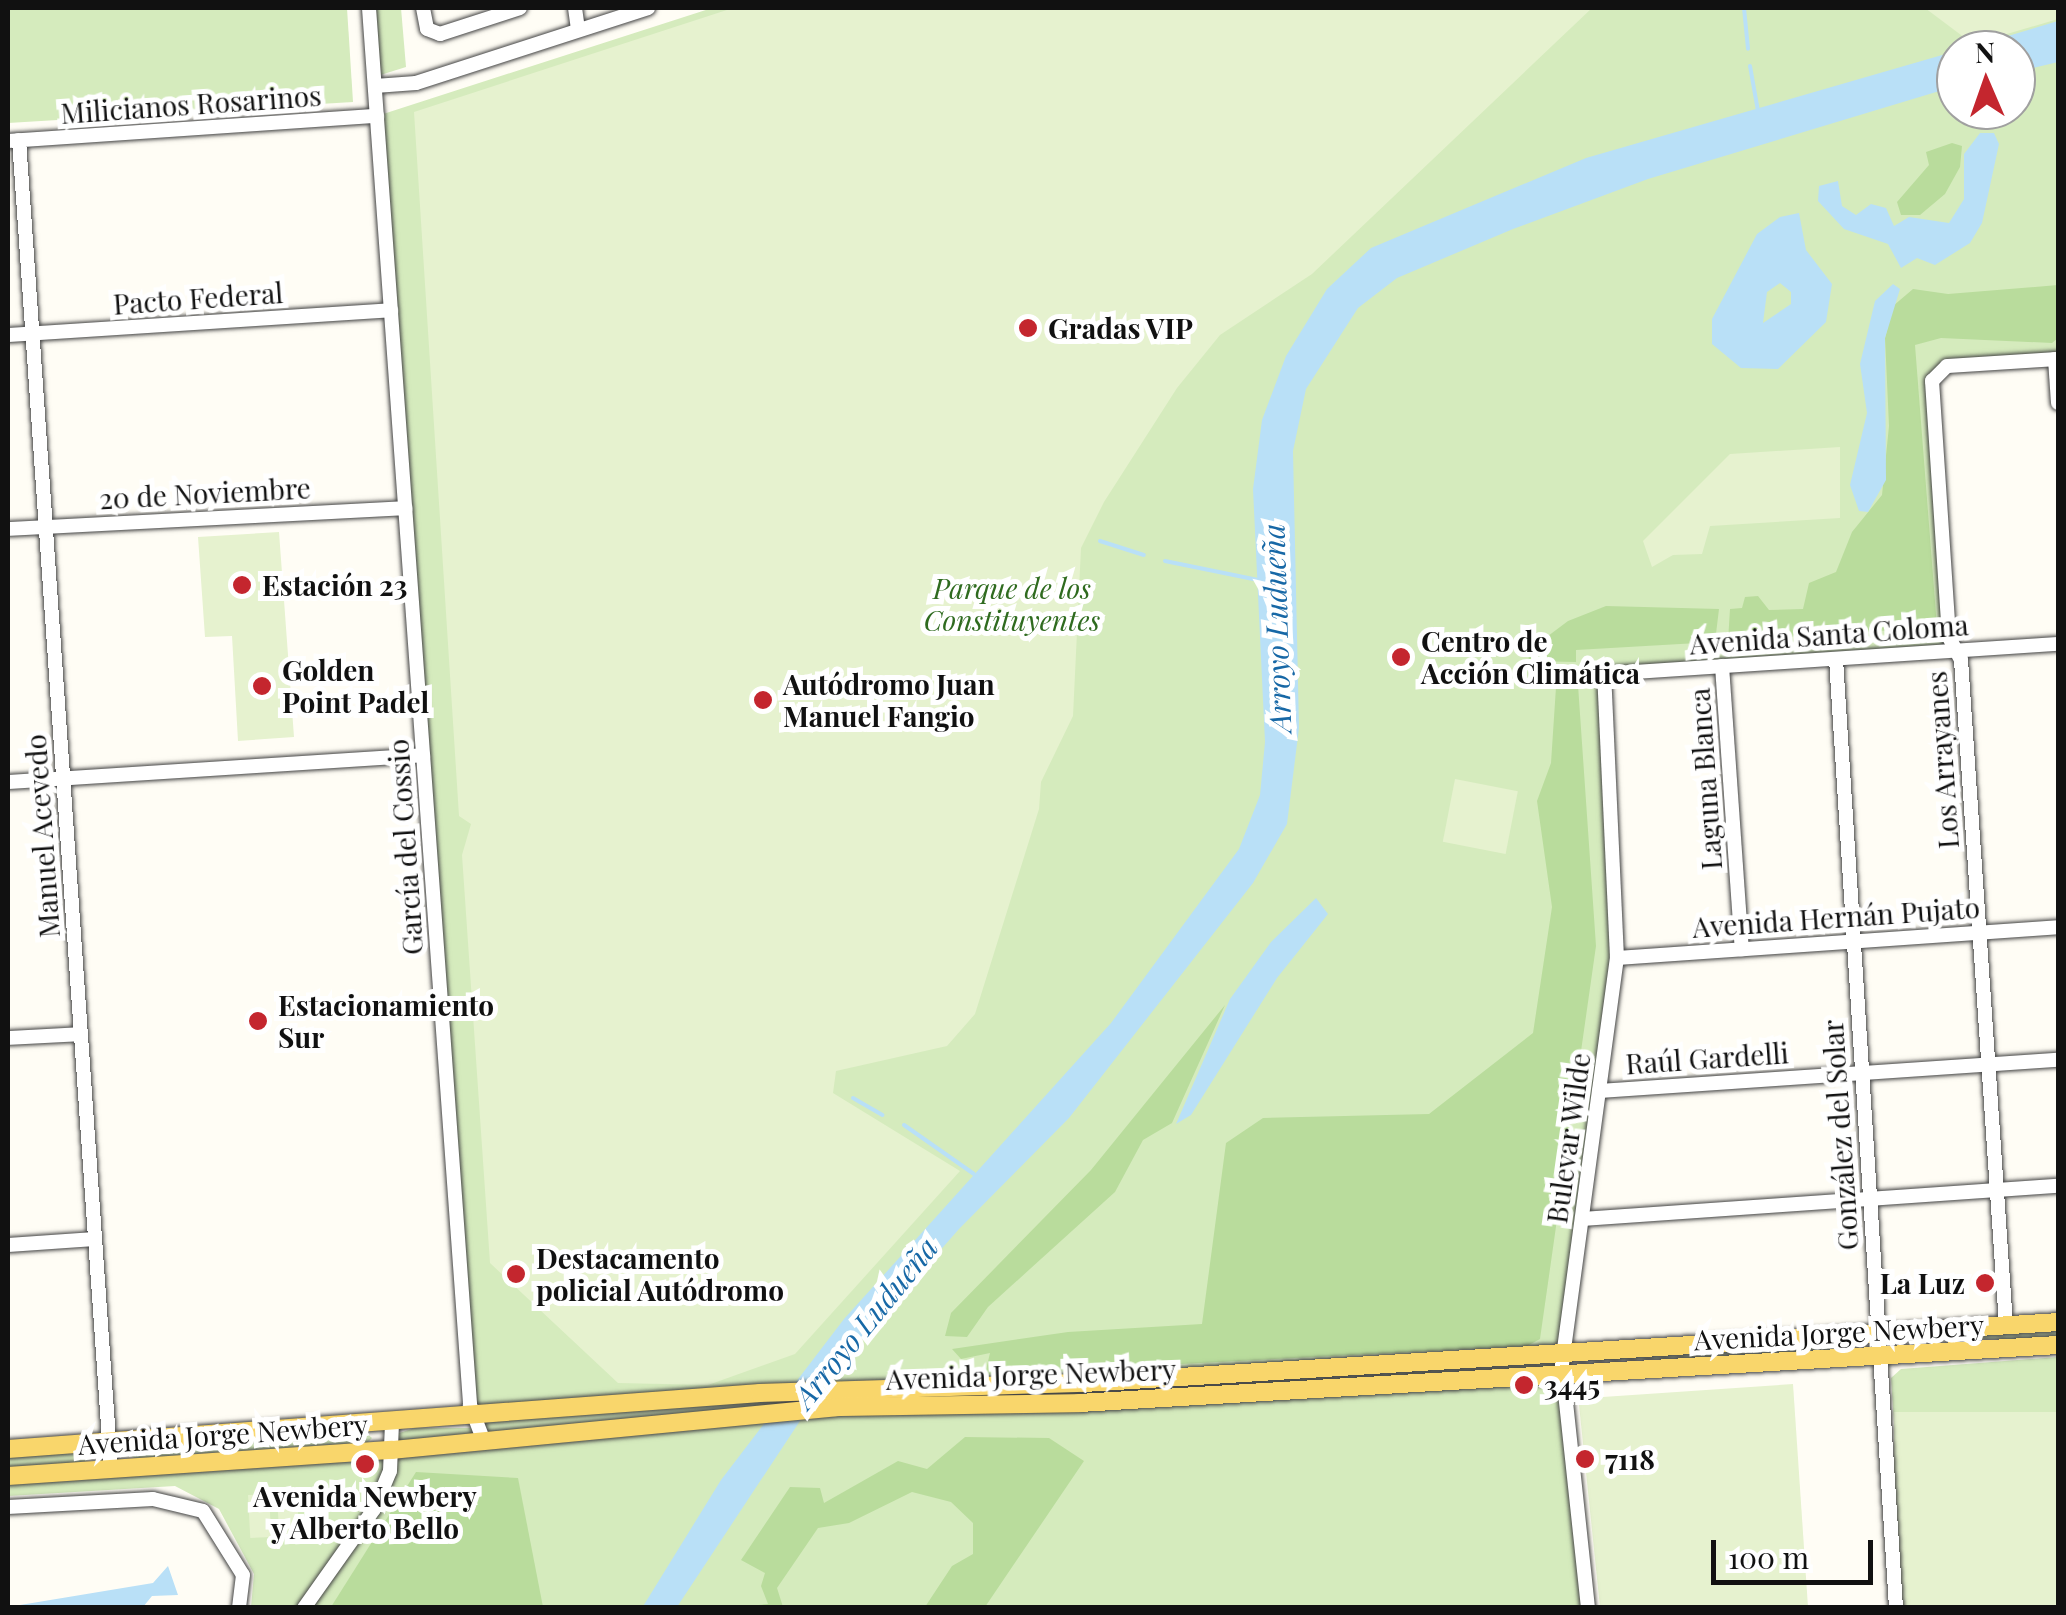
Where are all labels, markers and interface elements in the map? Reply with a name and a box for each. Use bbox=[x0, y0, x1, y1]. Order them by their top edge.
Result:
north arrow bbox=[1936, 30, 2036, 130]
text: N bbox=[1974, 33, 1996, 70]
street label: Milicianos Rosarinos bbox=[59, 78, 323, 130]
street label: Pacto Federal bbox=[112, 275, 284, 321]
place label: Gradas VIP bbox=[1048, 311, 1194, 345]
marker: Gradas VIP bbox=[1017, 317, 1039, 339]
street label: 20 de Noviembre bbox=[98, 471, 312, 515]
water label: Arroyo Ludueña bbox=[1254, 523, 1298, 733]
place label: Estación 23 bbox=[262, 568, 408, 602]
park label: Parque de los Constituyentes bbox=[924, 571, 1100, 637]
marker: Estación 23 bbox=[231, 574, 253, 596]
street label: Avenida Santa Coloma bbox=[1688, 607, 1970, 661]
place label: Centro de Acción Climática bbox=[1421, 624, 1640, 690]
marker: Centro de Acción Climática bbox=[1390, 646, 1412, 668]
place label: Golden Point Padel bbox=[282, 653, 429, 719]
place label: Autódromo Juan Manuel Fangio bbox=[783, 667, 995, 733]
street label: Los Arrayanes bbox=[1919, 670, 1965, 850]
marker: Golden Point Padel bbox=[251, 675, 273, 697]
street label: Laguna Blanca bbox=[1682, 687, 1728, 871]
marker: Autódromo Juan Manuel Fangio bbox=[752, 689, 774, 711]
street label: Manuel Acevedo bbox=[18, 733, 66, 939]
street label: García del Cossio bbox=[381, 738, 429, 956]
street label: Avenida Hernán Pujato bbox=[1691, 890, 1981, 944]
place label: Estacionamiento Sur bbox=[278, 988, 494, 1054]
marker: Estacionamiento Sur bbox=[247, 1010, 269, 1032]
street label: González del Solar bbox=[1815, 1018, 1865, 1252]
street label: Raúl Gardelli bbox=[1624, 1036, 1790, 1080]
street label: Bulevar Wilde bbox=[1539, 1050, 1597, 1226]
water label: Arroyo Ludueña bbox=[785, 1229, 945, 1415]
place label: Destacamento policial Autódromo bbox=[536, 1241, 785, 1307]
marker: Destacamento policial Autódromo bbox=[505, 1263, 527, 1285]
place label: La Luz bbox=[1880, 1266, 1965, 1300]
marker: La Luz bbox=[1974, 1272, 1996, 1294]
street label: Avenida Jorge Newbery bbox=[1693, 1308, 1985, 1356]
street label: Avenida Jorge Newbery bbox=[885, 1352, 1177, 1396]
place label: 3445 bbox=[1544, 1368, 1600, 1402]
marker: 3445 bbox=[1513, 1374, 1535, 1396]
street label: Avenida Jorge Newbery bbox=[77, 1407, 369, 1461]
place label: 7118 bbox=[1605, 1442, 1655, 1476]
marker: 7118 bbox=[1574, 1448, 1596, 1470]
marker: Avenida Newbery y Alberto Bello bbox=[354, 1453, 376, 1475]
place label: Avenida Newbery y Alberto Bello bbox=[253, 1479, 477, 1545]
scale bar bbox=[1716, 1520, 1878, 1582]
text: 100 m bbox=[1728, 1537, 1809, 1577]

